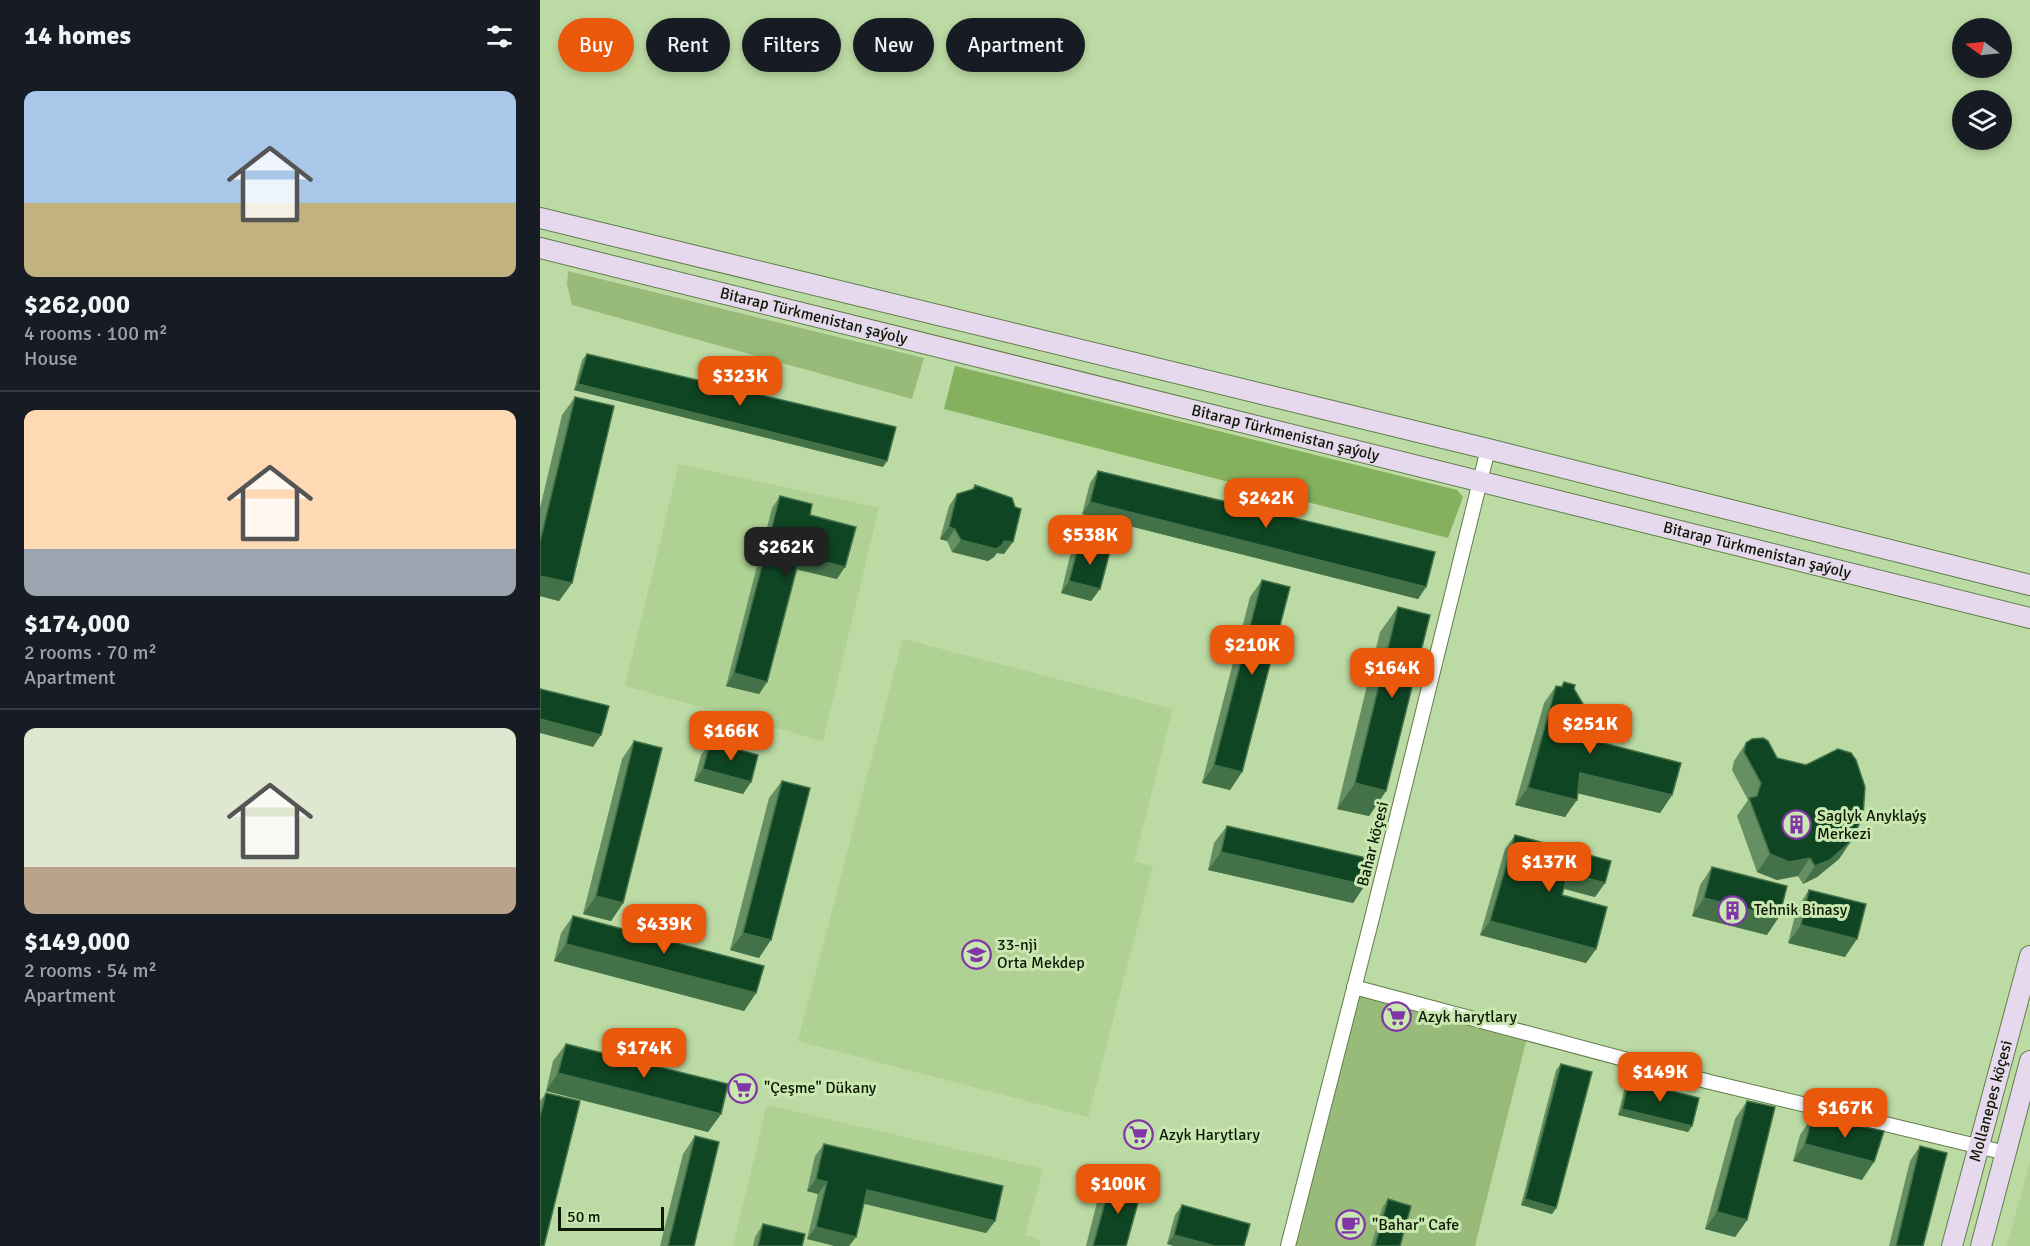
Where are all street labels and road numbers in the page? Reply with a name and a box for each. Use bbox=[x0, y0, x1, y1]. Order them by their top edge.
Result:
street label: Bitarap Türkmenistan şaýoly bbox=[718, 283, 910, 349]
street label: Bitarap Türkmenistan şaýoly bbox=[1189, 400, 1382, 466]
street label: Bitarap Türkmenistan şaýoly bbox=[1661, 517, 1854, 583]
street label: Bahar köçesi bbox=[1353, 799, 1393, 889]
street label: Mollanepes köçesi bbox=[1965, 1038, 2017, 1164]

